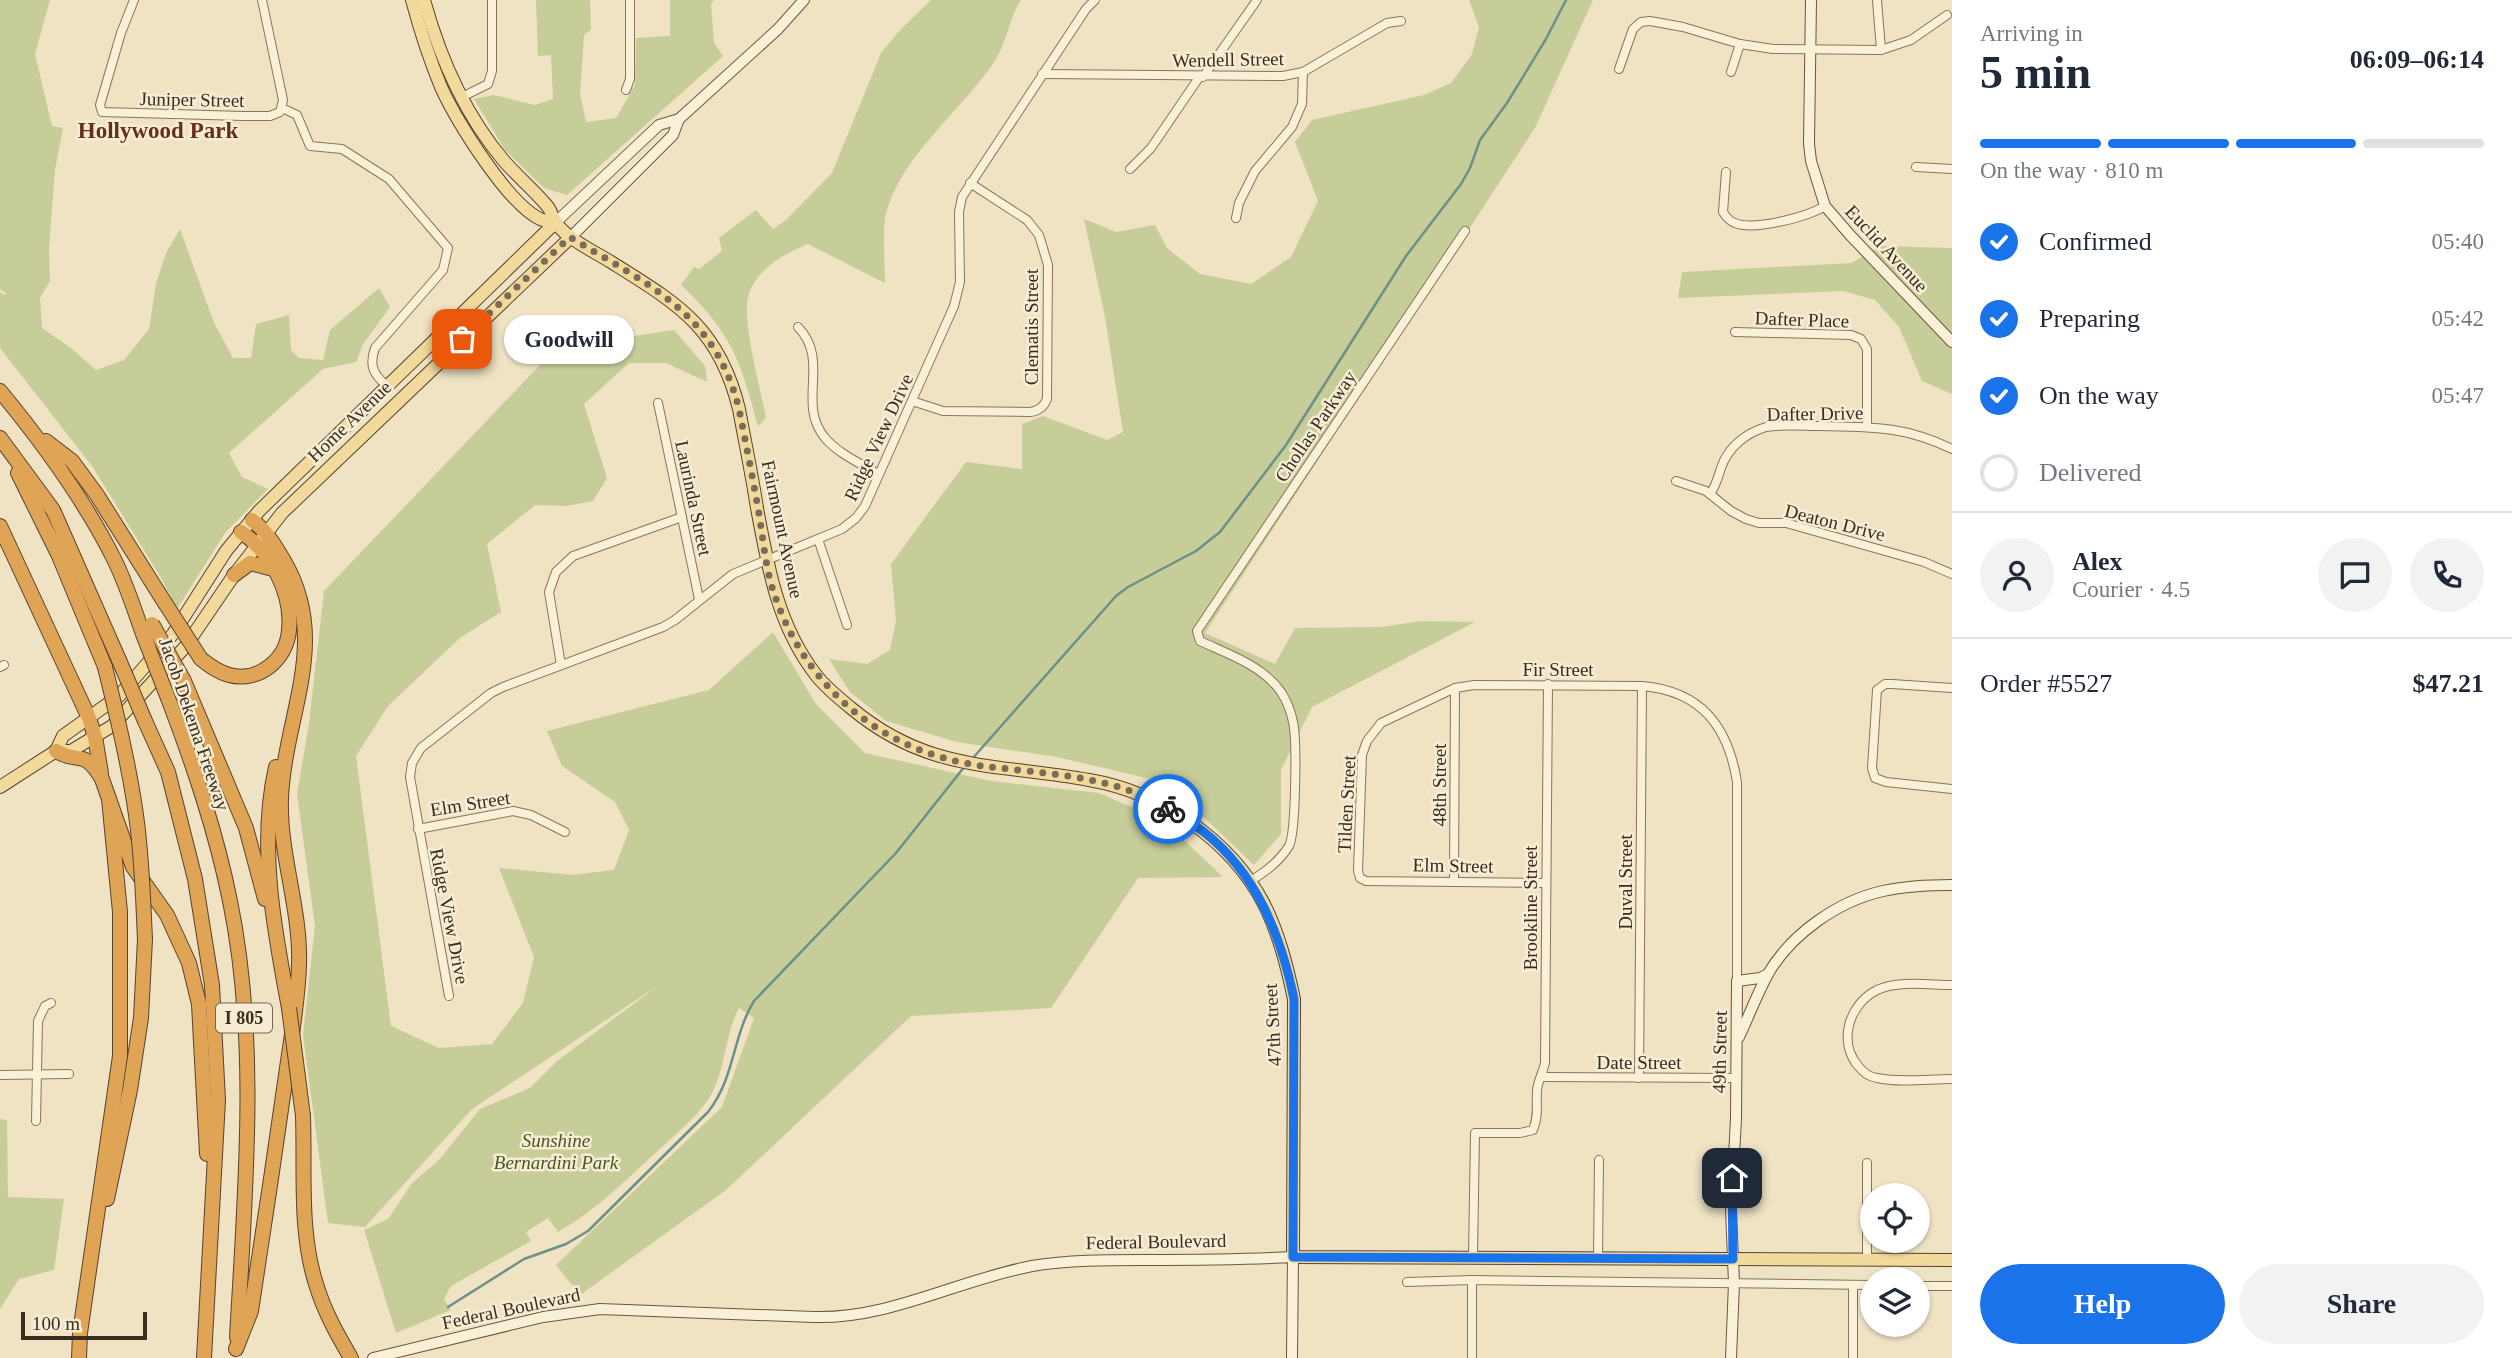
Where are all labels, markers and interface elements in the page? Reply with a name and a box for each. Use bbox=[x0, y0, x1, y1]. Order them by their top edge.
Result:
text: Arriving in bbox=[1980, 21, 2083, 46]
text: 06:09–06:14 bbox=[2350, 45, 2484, 74]
text: 5 min bbox=[1980, 47, 2091, 98]
street label: Wendell Street bbox=[1172, 48, 1285, 71]
street label: Juniper Street bbox=[139, 88, 245, 111]
district label: Hollywood Park bbox=[78, 118, 238, 143]
text: On the way · 810 m bbox=[1980, 158, 2163, 183]
street label: Euclid Avenue bbox=[1841, 201, 1932, 296]
icon: check bbox=[1980, 223, 2018, 261]
text: Confirmed bbox=[2039, 227, 2152, 256]
text: 05:40 bbox=[2432, 229, 2484, 254]
street label: Clematis Street bbox=[1021, 268, 1042, 385]
icon: check bbox=[1980, 300, 2018, 338]
text: Preparing bbox=[2039, 304, 2140, 333]
text: 05:42 bbox=[2432, 306, 2484, 331]
street label: Dafter Place bbox=[1754, 307, 1850, 332]
pin bbox=[432, 309, 492, 369]
callout: Goodwill bbox=[504, 314, 634, 364]
icon: bag bbox=[443, 320, 481, 358]
text: Goodwill bbox=[524, 327, 614, 352]
street label: Chollas Parkway bbox=[1271, 366, 1361, 486]
street label: Ridge View Drive bbox=[840, 370, 917, 504]
street label: Home Avenue bbox=[303, 376, 395, 466]
icon: check bbox=[1980, 377, 2018, 415]
text: On the way bbox=[2039, 381, 2159, 410]
text: 05:47 bbox=[2432, 383, 2484, 408]
street label: Dafter Drive bbox=[1767, 402, 1863, 425]
street label: Laurinda Street bbox=[671, 438, 716, 559]
street label: Fairmount Avenue bbox=[758, 458, 807, 600]
text: Delivered bbox=[2039, 458, 2142, 487]
street label: Deaton Drive bbox=[1782, 500, 1887, 545]
button: person bbox=[1980, 538, 2054, 612]
button: chat bbox=[2318, 538, 2392, 612]
button: phone bbox=[2410, 538, 2484, 612]
text: Alex bbox=[2072, 547, 2123, 576]
text: Courier · 4.5 bbox=[2072, 577, 2190, 602]
street label: Jacob Dekema Freeway bbox=[155, 635, 234, 814]
street label: Fir Street bbox=[1522, 659, 1594, 680]
text: Order #5527 bbox=[1980, 669, 2112, 698]
text: $47.21 bbox=[2413, 669, 2484, 698]
street label: 48th Street bbox=[1429, 743, 1450, 826]
street label: Tilden Street bbox=[1333, 754, 1360, 854]
courier bbox=[1133, 774, 1203, 844]
street label: Elm Street bbox=[429, 787, 512, 820]
icon: bike bbox=[1149, 790, 1187, 828]
street label: Duval Street bbox=[1615, 834, 1636, 930]
street label: Brookline Street bbox=[1520, 845, 1541, 971]
street label: Ridge View Drive bbox=[426, 846, 473, 986]
street label: Elm Street bbox=[1412, 854, 1494, 877]
street label: 47th Street bbox=[1260, 982, 1285, 1067]
road number: I 805 bbox=[216, 1003, 272, 1032]
street label: 49th Street bbox=[1708, 1010, 1731, 1094]
street label: Date Street bbox=[1597, 1052, 1682, 1073]
park label: Sunshine Bernardini Park bbox=[494, 1130, 619, 1173]
pin bbox=[1702, 1148, 1762, 1208]
icon: home bbox=[1713, 1159, 1751, 1197]
map controls bbox=[1860, 1183, 1930, 1337]
button: locate bbox=[1860, 1183, 1930, 1253]
street label: Federal Boulevard bbox=[1085, 1230, 1227, 1253]
button: Help bbox=[1980, 1264, 2225, 1344]
button: Share bbox=[2239, 1264, 2484, 1344]
button: layers bbox=[1860, 1267, 1930, 1337]
street label: Federal Boulevard bbox=[440, 1283, 583, 1333]
scale bar bbox=[21, 1309, 147, 1341]
text: 100 m bbox=[32, 1313, 80, 1334]

